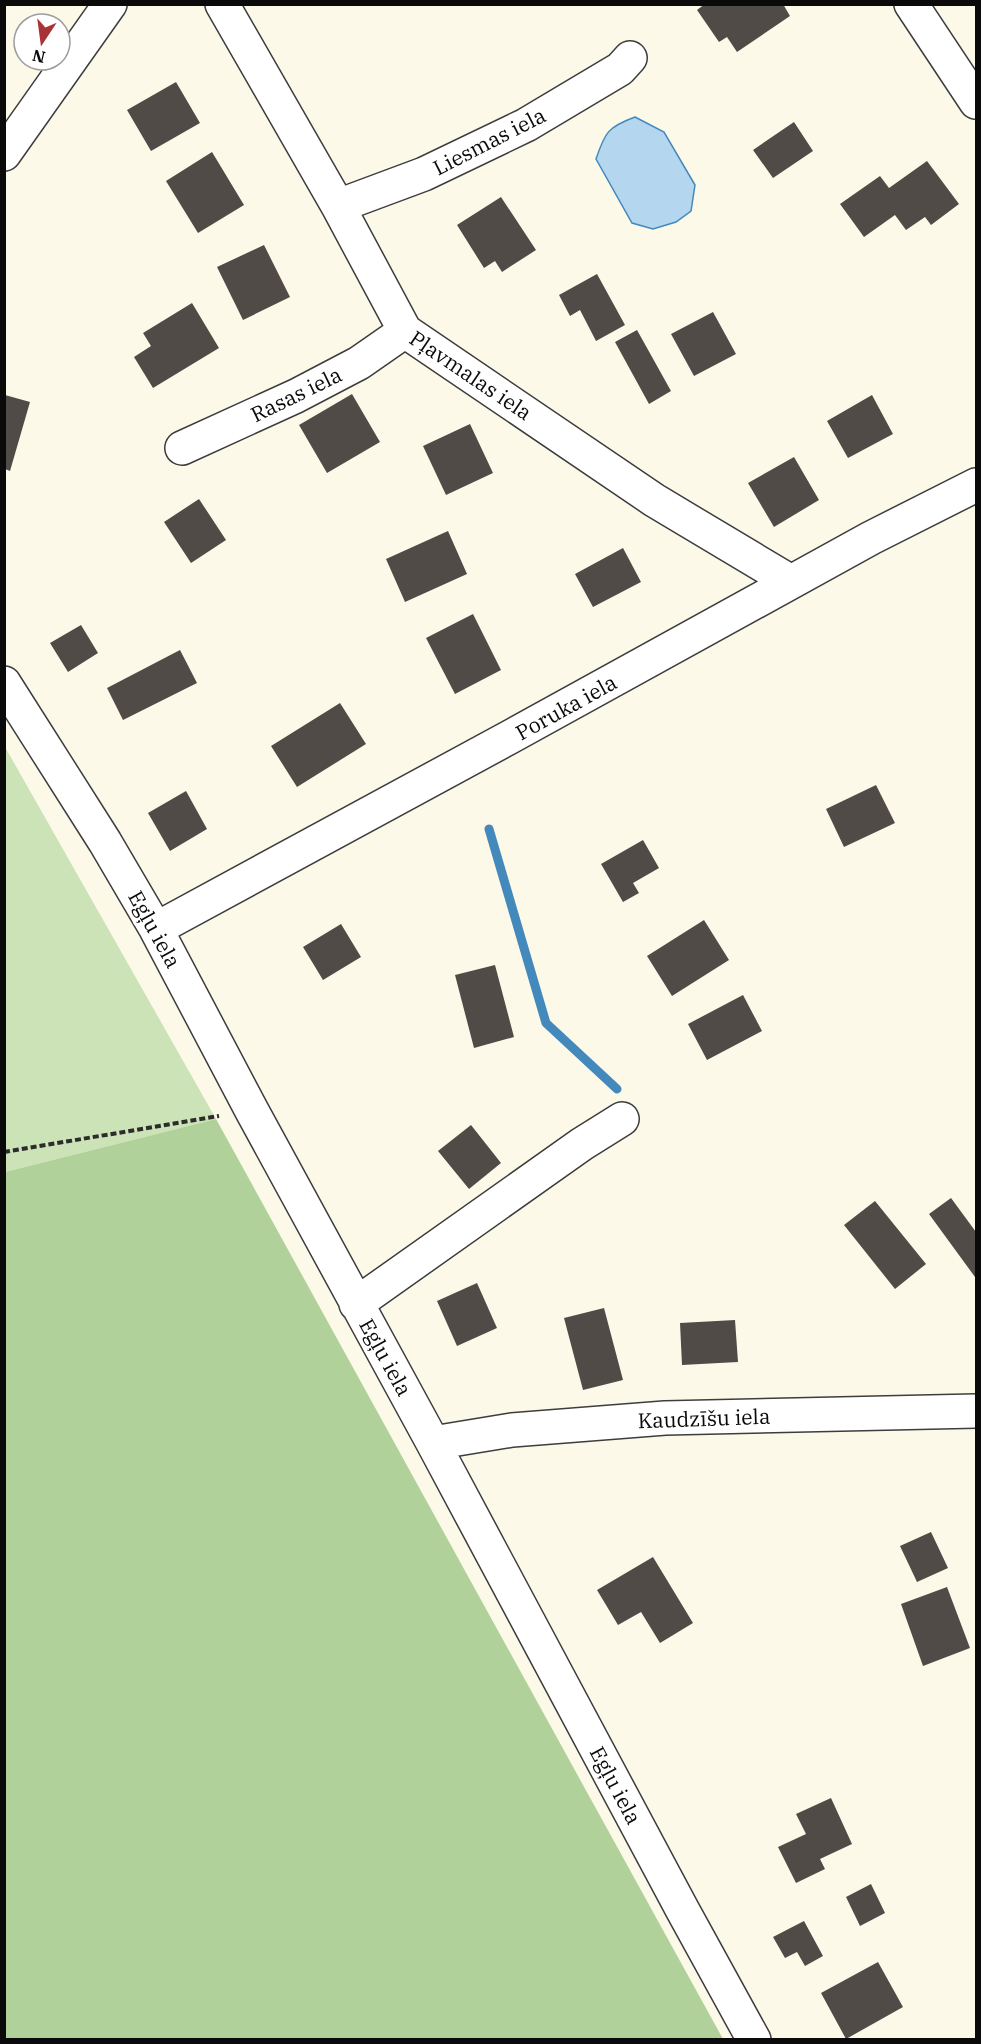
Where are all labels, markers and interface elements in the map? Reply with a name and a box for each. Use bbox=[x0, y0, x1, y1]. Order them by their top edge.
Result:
north arrow bbox=[12, 12, 72, 72]
text: N bbox=[30, 45, 47, 68]
street label: Liesmas iela bbox=[428, 101, 550, 181]
street label: Pļavmalas iela bbox=[404, 324, 538, 426]
street label: Rasas iela bbox=[246, 360, 346, 428]
street label: Poruka iela bbox=[510, 668, 622, 746]
street label: Egļu iela bbox=[122, 885, 188, 973]
street label: Egļu iela bbox=[353, 1313, 419, 1401]
street label: Kaudzīšu iela bbox=[637, 1402, 771, 1434]
street label: Egļu iela bbox=[584, 1741, 648, 1829]

